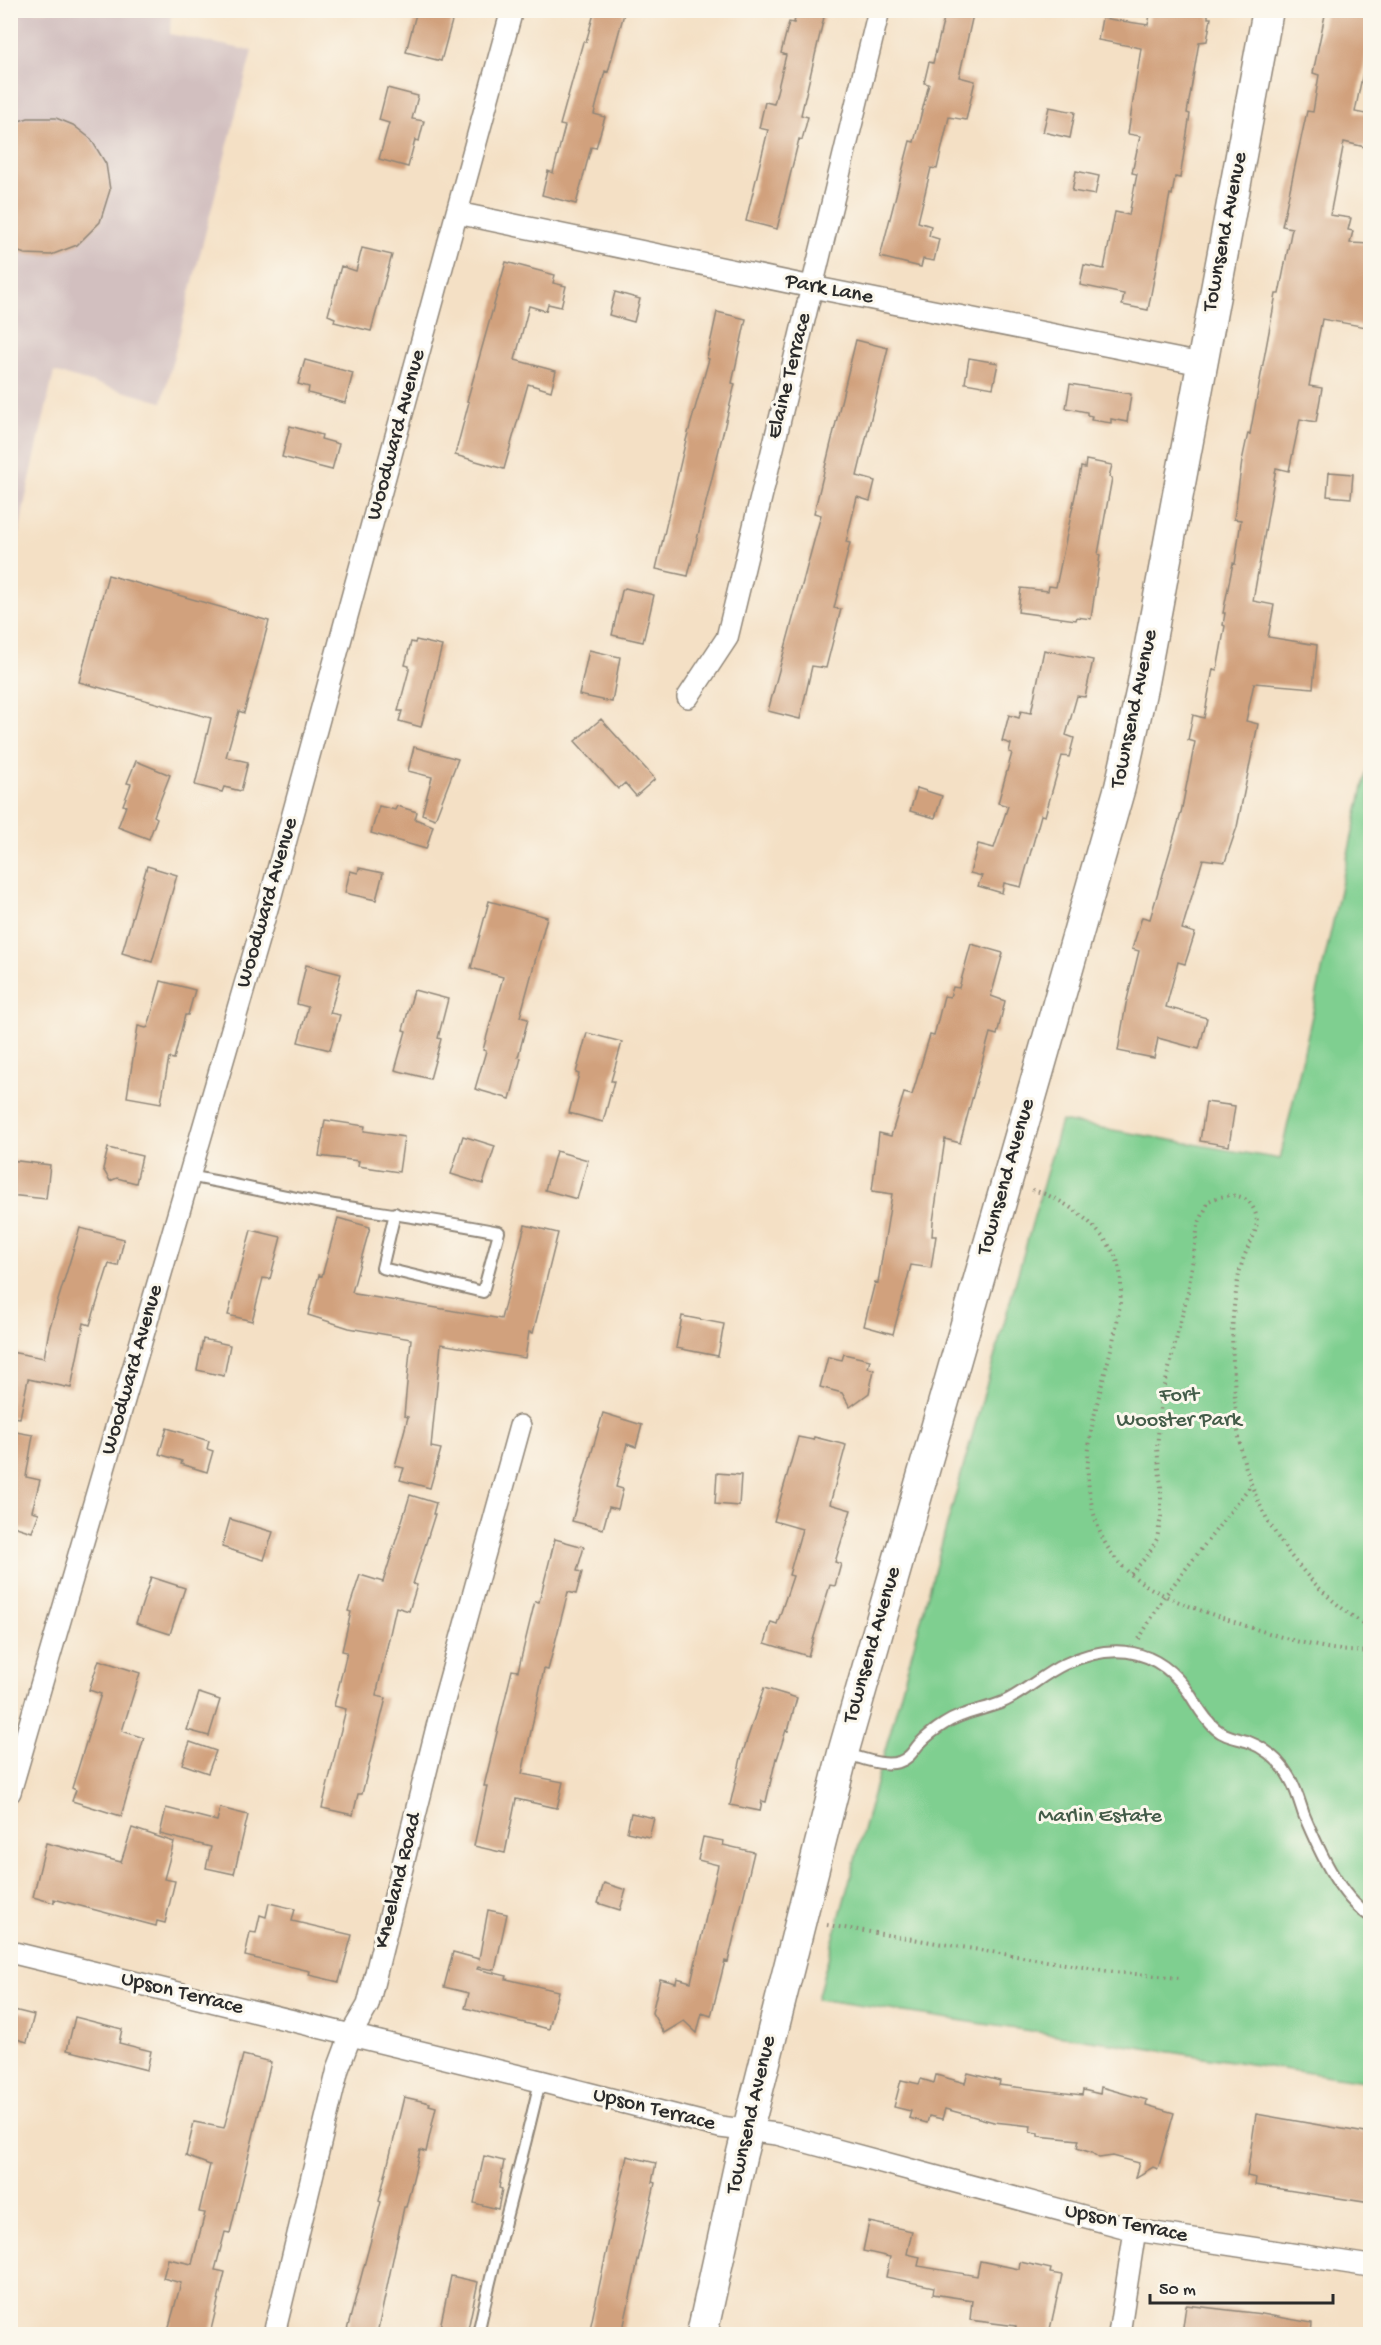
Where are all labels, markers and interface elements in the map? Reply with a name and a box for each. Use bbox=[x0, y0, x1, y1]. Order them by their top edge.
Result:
street label: Townsend Avenue bbox=[1197, 150, 1254, 316]
street label: Park Lane bbox=[782, 269, 876, 311]
street label: Elaine Terrace bbox=[762, 310, 818, 442]
street label: Woodward Avenue bbox=[362, 346, 432, 523]
street label: Townsend Avenue bbox=[1105, 627, 1165, 793]
street label: Woodward Avenue bbox=[231, 814, 305, 991]
street label: Townsend Avenue bbox=[972, 1095, 1042, 1260]
street label: Woodward Avenue bbox=[96, 1281, 170, 1458]
park label: Fort Wooster Park bbox=[1117, 1383, 1244, 1434]
street label: Townsend Avenue bbox=[838, 1563, 908, 1728]
park label: Marlin Estate bbox=[1038, 1804, 1163, 1830]
street label: Kneeland Road bbox=[370, 1808, 429, 1952]
street label: Upson Terrace bbox=[118, 1966, 246, 2022]
street label: Townsend Avenue bbox=[721, 2033, 783, 2199]
street label: Upson Terrace bbox=[590, 2082, 718, 2138]
street label: Upson Terrace bbox=[1062, 2198, 1191, 2250]
scale bar bbox=[1150, 2267, 1333, 2305]
text: 50 m bbox=[1159, 2280, 1196, 2301]

